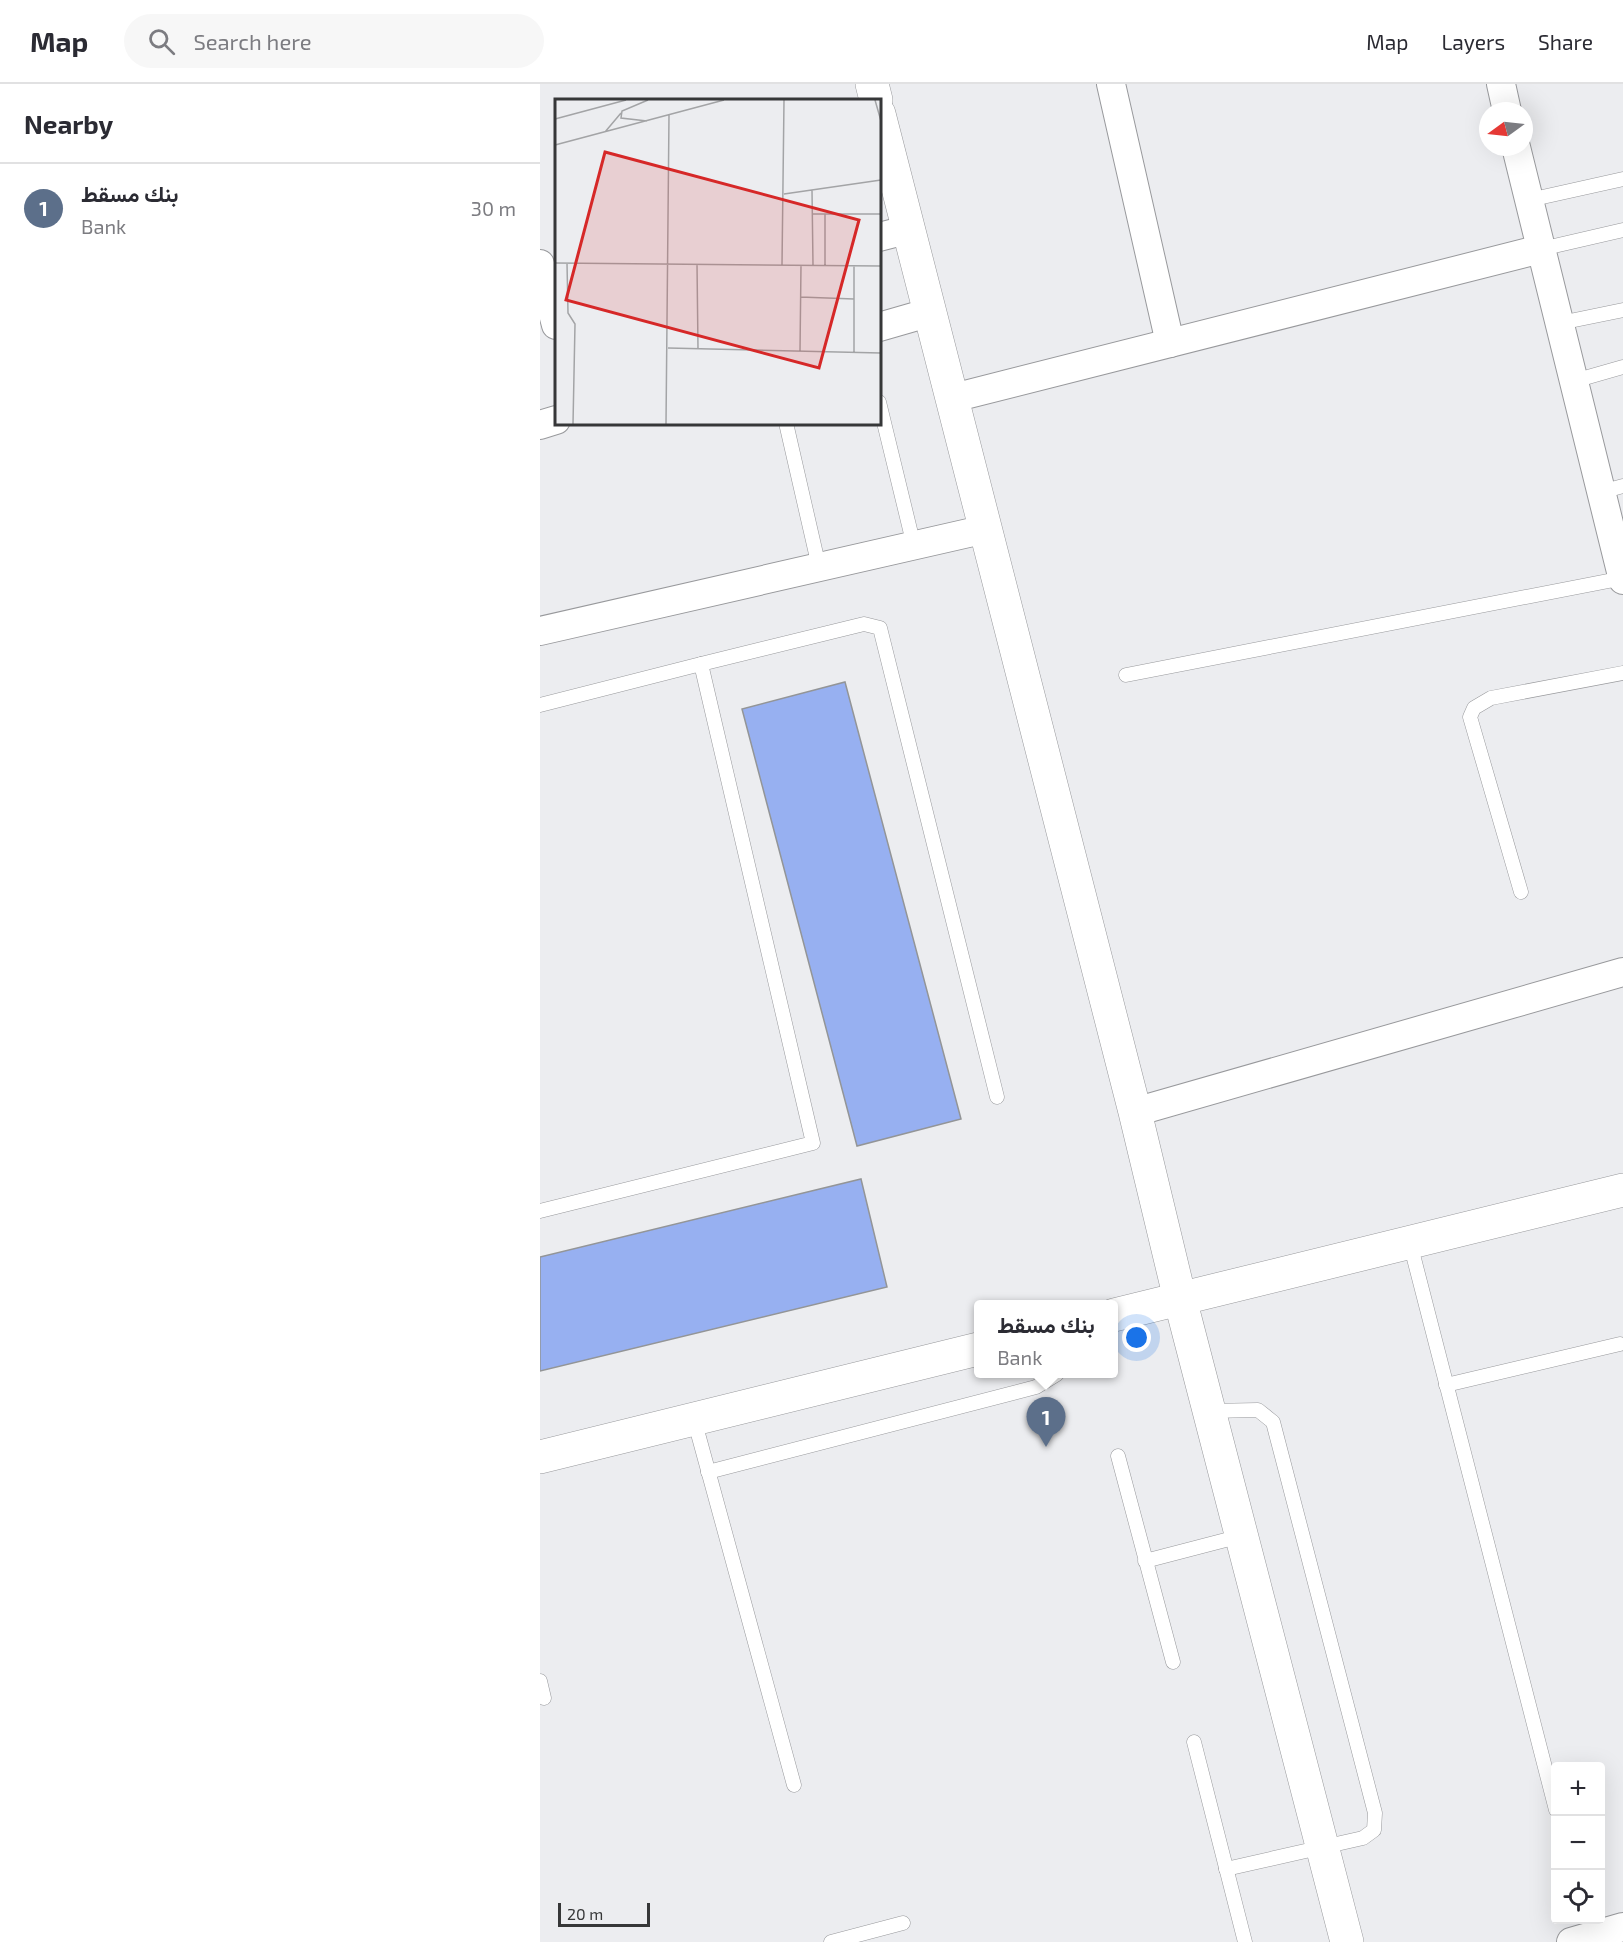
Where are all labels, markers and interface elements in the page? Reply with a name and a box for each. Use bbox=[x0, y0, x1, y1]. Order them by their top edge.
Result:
search box bbox=[124, 14, 544, 68]
text: Map bbox=[30, 24, 88, 58]
icon: search bbox=[145, 25, 178, 58]
text: Search here bbox=[193, 28, 312, 54]
text: Map bbox=[1366, 29, 1408, 54]
text: Layers bbox=[1441, 29, 1505, 54]
text: Share bbox=[1538, 29, 1593, 54]
inset map bbox=[555, 99, 880, 424]
north arrow bbox=[1479, 102, 1533, 156]
text: Nearby bbox=[24, 108, 113, 139]
text: بنك مسقط bbox=[81, 180, 179, 206]
text: 1 bbox=[39, 196, 48, 220]
text: 30 m bbox=[471, 196, 516, 220]
text: Bank bbox=[81, 214, 126, 238]
popup bbox=[974, 1300, 1118, 1378]
text: بنك مسقط bbox=[997, 1311, 1095, 1337]
your location bbox=[1122, 1323, 1151, 1352]
text: Bank bbox=[997, 1345, 1042, 1369]
pin: 1 bbox=[1026, 1398, 1066, 1447]
map controls bbox=[1551, 1762, 1605, 1924]
button: + bbox=[1551, 1762, 1605, 1816]
button: − bbox=[1551, 1816, 1605, 1870]
button: locate bbox=[1551, 1870, 1605, 1924]
scale bar bbox=[558, 1900, 650, 1928]
text: 20 m bbox=[567, 1904, 603, 1923]

